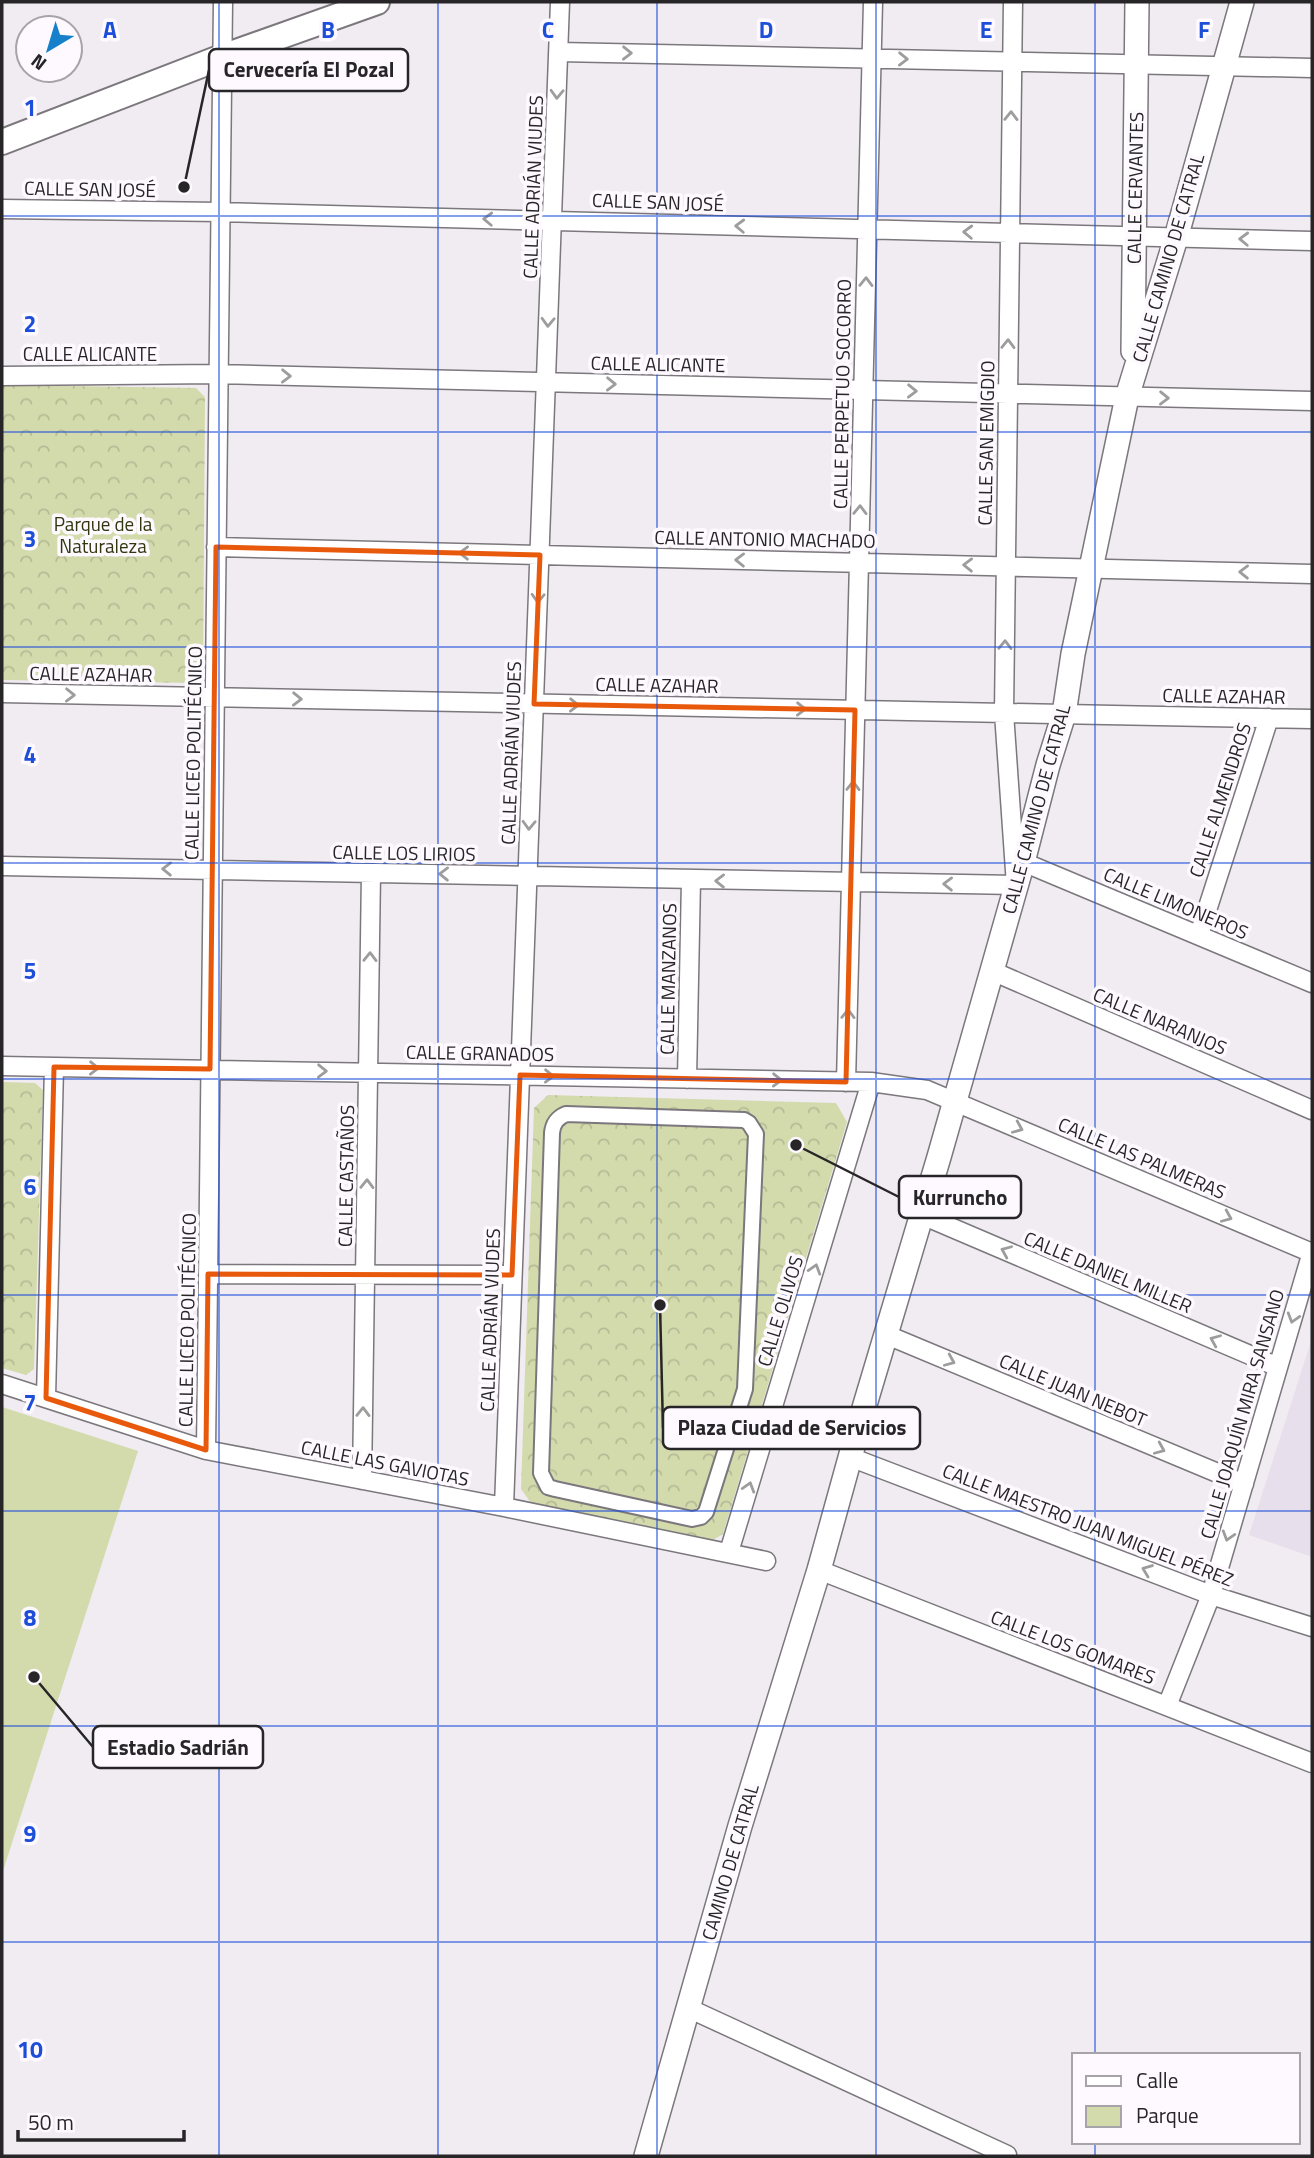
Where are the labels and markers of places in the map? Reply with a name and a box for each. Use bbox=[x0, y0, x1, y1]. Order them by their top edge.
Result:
callout: Cervecería El Pozal bbox=[209, 49, 408, 91]
callout: Kurruncho bbox=[899, 1176, 1021, 1218]
callout: Plaza Ciudad de Servicios bbox=[663, 1407, 920, 1449]
callout: Estadio Sadrián bbox=[93, 1726, 263, 1768]

